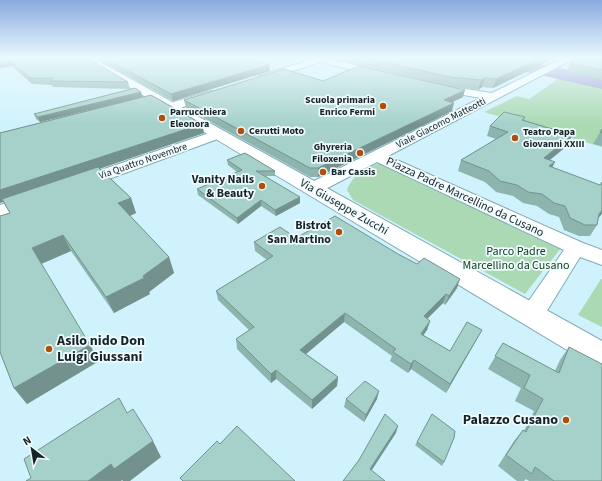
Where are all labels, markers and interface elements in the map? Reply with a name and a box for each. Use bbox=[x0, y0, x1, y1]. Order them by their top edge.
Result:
place label: Scuola primaria Enrico Fermi bbox=[305, 93, 375, 119]
street label: Viale Giacomo Matteotti bbox=[394, 94, 488, 152]
marker: Scuola primaria Enrico Fermi bbox=[378, 101, 388, 111]
place label: Parrucchiera Eleonora bbox=[170, 105, 226, 131]
marker: Parrucchiera Eleonora bbox=[157, 113, 167, 123]
place label: Cerutti Moto bbox=[249, 124, 304, 138]
place label: Teatro Papa Giovanni XXIII bbox=[523, 125, 584, 151]
marker: Cerutti Moto bbox=[236, 126, 246, 136]
marker: Teatro Papa Giovanni XXIII bbox=[510, 133, 520, 143]
street label: Via Quattro Novembre bbox=[97, 139, 189, 183]
place label: Ghyreria Filoxenia bbox=[312, 140, 352, 166]
marker: Ghyreria Filoxenia bbox=[355, 148, 365, 158]
street label: Piazza Padre Marcellino da Cusano bbox=[383, 153, 547, 241]
place label: Bar Cassis bbox=[331, 165, 376, 179]
marker: Bar Cassis bbox=[318, 167, 328, 177]
place label: Vanity Nails & Beauty bbox=[191, 171, 255, 202]
street label: Via Giuseppe Zucchi bbox=[296, 175, 392, 239]
marker: Vanity Nails & Beauty bbox=[257, 181, 267, 191]
place label: Bistrot San Martino bbox=[267, 217, 331, 248]
marker: Bistrot San Martino bbox=[334, 227, 344, 237]
park label: Parco Padre Marcellino da Cusano bbox=[462, 243, 570, 274]
place label: Asilo nido Don Luigi Giussani bbox=[56, 331, 145, 367]
marker: Asilo nido Don Luigi Giussani bbox=[44, 344, 54, 354]
place label: Palazzo Cusano bbox=[463, 410, 558, 430]
marker: Palazzo Cusano bbox=[561, 415, 571, 425]
north arrow bbox=[12, 429, 52, 469]
text: N bbox=[20, 433, 34, 449]

